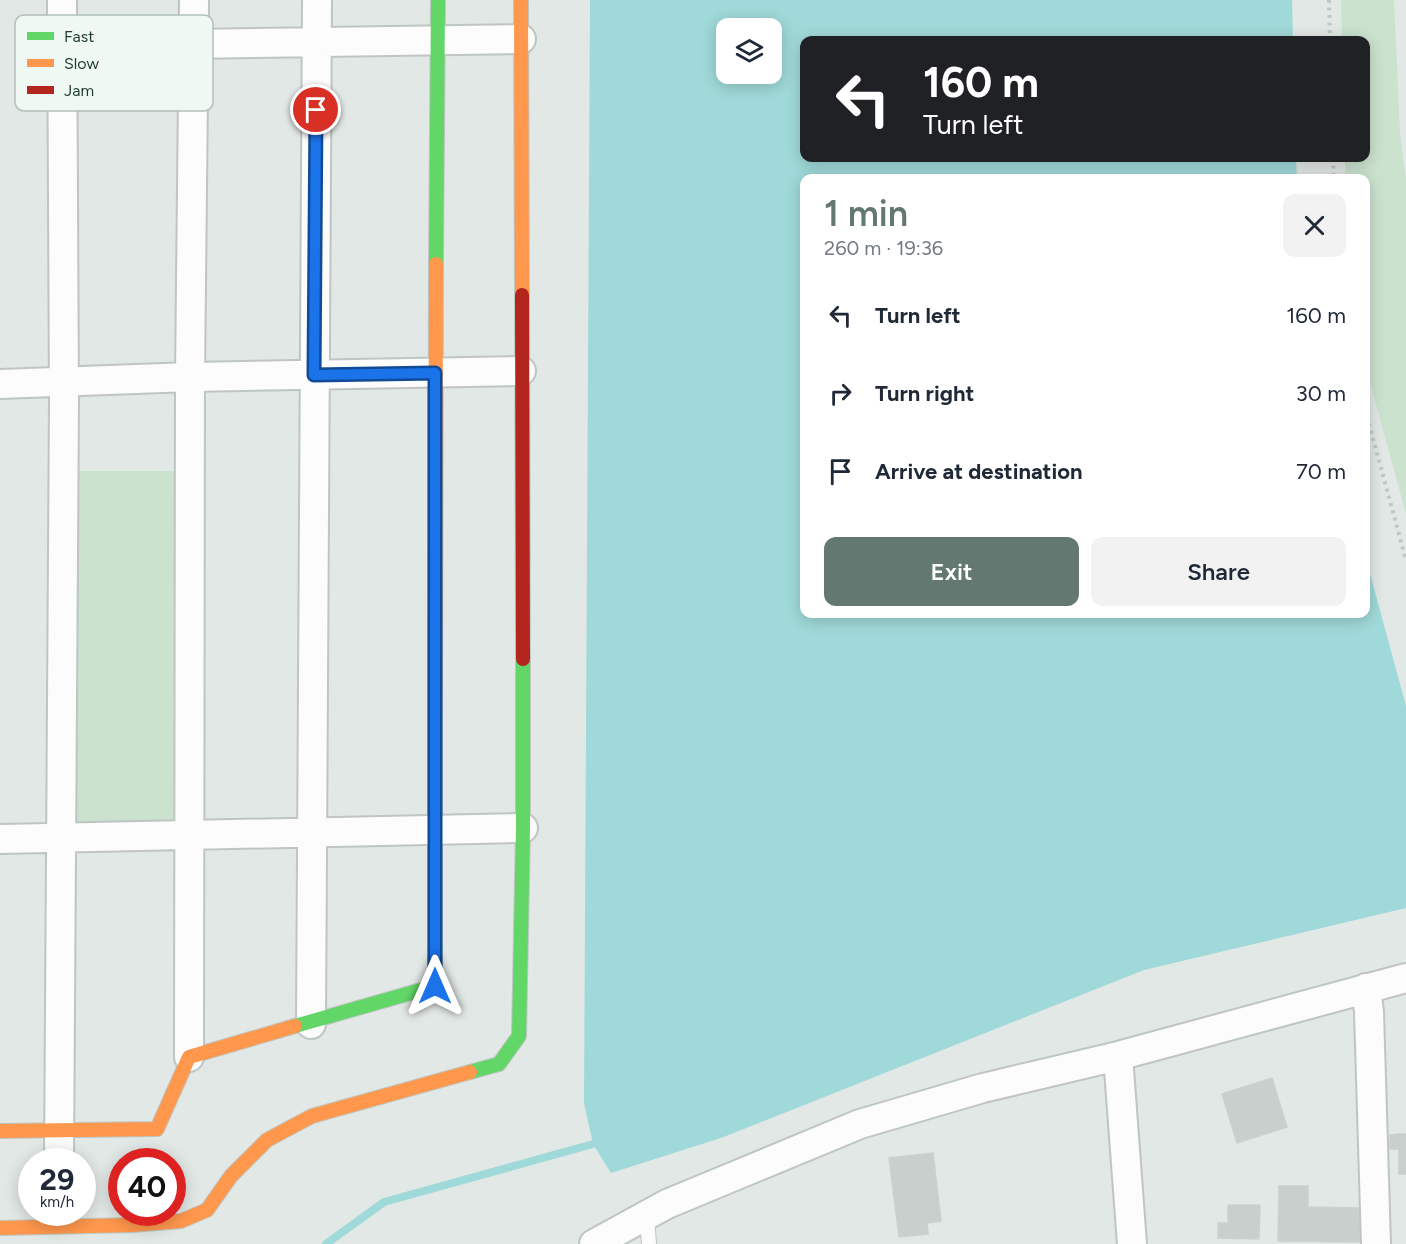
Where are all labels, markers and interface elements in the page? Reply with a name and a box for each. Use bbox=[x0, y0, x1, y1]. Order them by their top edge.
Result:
legend bbox=[15, 15, 213, 111]
map controls bbox=[716, 18, 782, 84]
button: layers bbox=[716, 18, 782, 84]
text: Fast bbox=[64, 27, 94, 46]
text: Slow bbox=[64, 54, 99, 73]
text: 160 m bbox=[923, 57, 1039, 108]
icon: left bbox=[824, 60, 902, 138]
text: Jam bbox=[64, 81, 94, 100]
pin bbox=[290, 84, 341, 135]
icon: arrive bbox=[299, 93, 332, 126]
text: Turn left bbox=[923, 108, 1023, 141]
text: 1 min bbox=[824, 192, 908, 235]
button: close bbox=[1283, 194, 1346, 257]
text: 260 m · 19:36 bbox=[824, 236, 943, 260]
icon: left bbox=[824, 299, 857, 332]
text: Turn left bbox=[875, 302, 961, 329]
text: 160 m bbox=[1286, 302, 1346, 329]
icon: right bbox=[824, 377, 857, 410]
text: Turn right bbox=[875, 380, 974, 407]
text: 30 m bbox=[1296, 380, 1346, 407]
icon: arrive bbox=[824, 455, 857, 488]
text: Arrive at destination bbox=[875, 458, 1083, 485]
text: 70 m bbox=[1296, 458, 1346, 485]
button: Exit bbox=[824, 537, 1079, 606]
button: Share bbox=[1091, 537, 1346, 606]
position arrow bbox=[403, 954, 467, 1018]
speed limit sign: 40 bbox=[108, 1148, 186, 1226]
text: 29 bbox=[40, 1161, 74, 1198]
text: km/h bbox=[40, 1193, 74, 1211]

